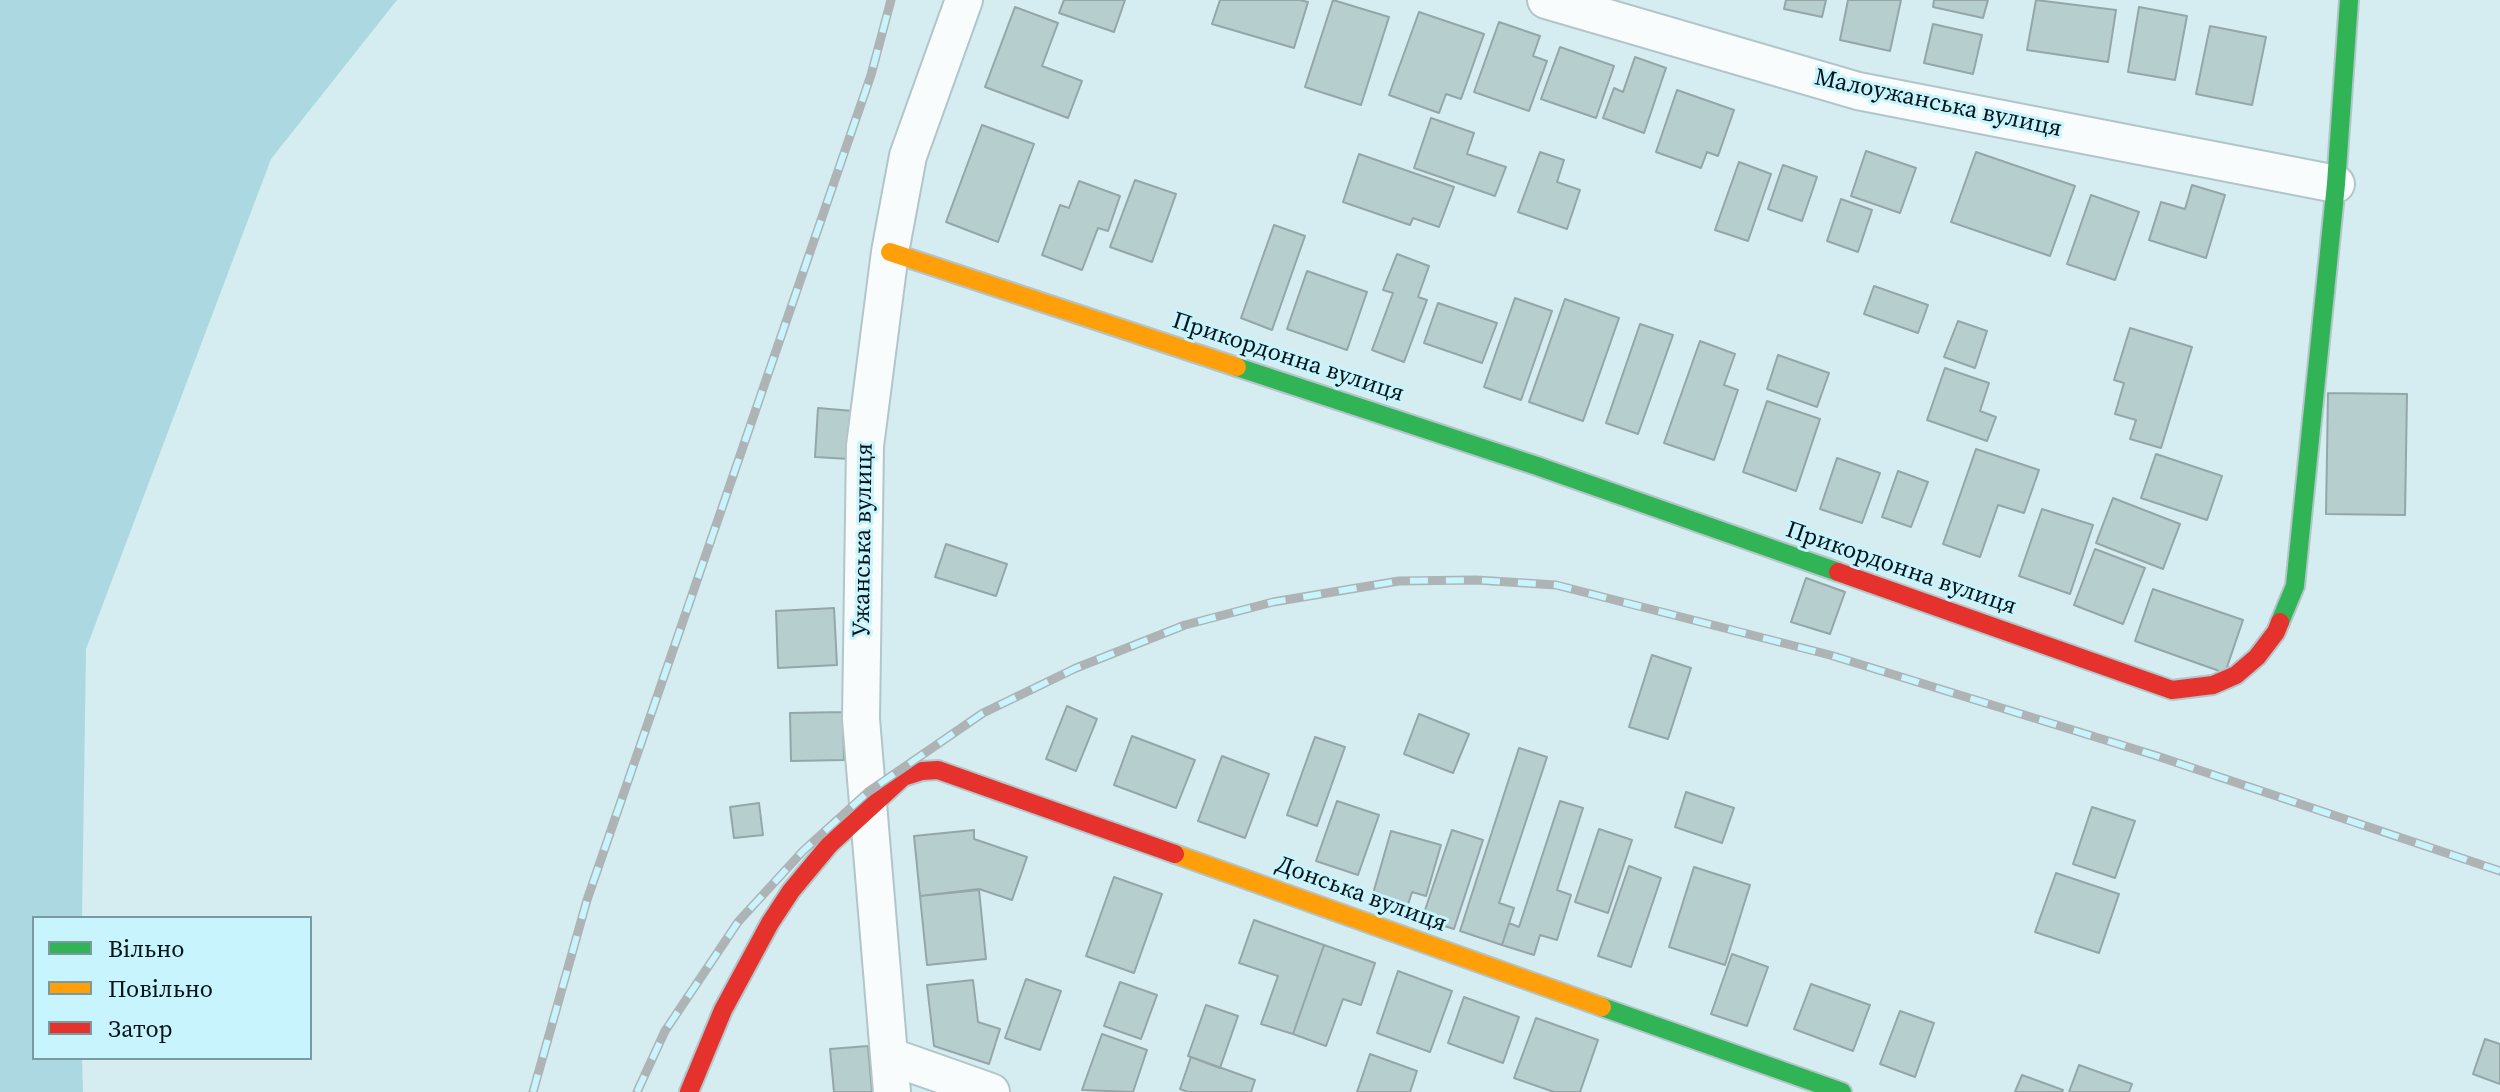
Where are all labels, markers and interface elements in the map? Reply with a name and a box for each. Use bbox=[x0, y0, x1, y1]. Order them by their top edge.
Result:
street label: Малоужанська вулиця bbox=[1812, 64, 2064, 144]
street label: Прикордонна вулиця bbox=[1168, 307, 1408, 409]
street label: Ужанська вулиця bbox=[848, 443, 880, 637]
street label: Прикордонна вулиця bbox=[1782, 516, 2020, 622]
street label: Донська вулиця bbox=[1272, 851, 1450, 939]
legend bbox=[32, 916, 312, 1060]
text: Вільно bbox=[108, 932, 184, 965]
text: Повільно bbox=[108, 972, 213, 1005]
text: Затор bbox=[108, 1012, 173, 1045]

